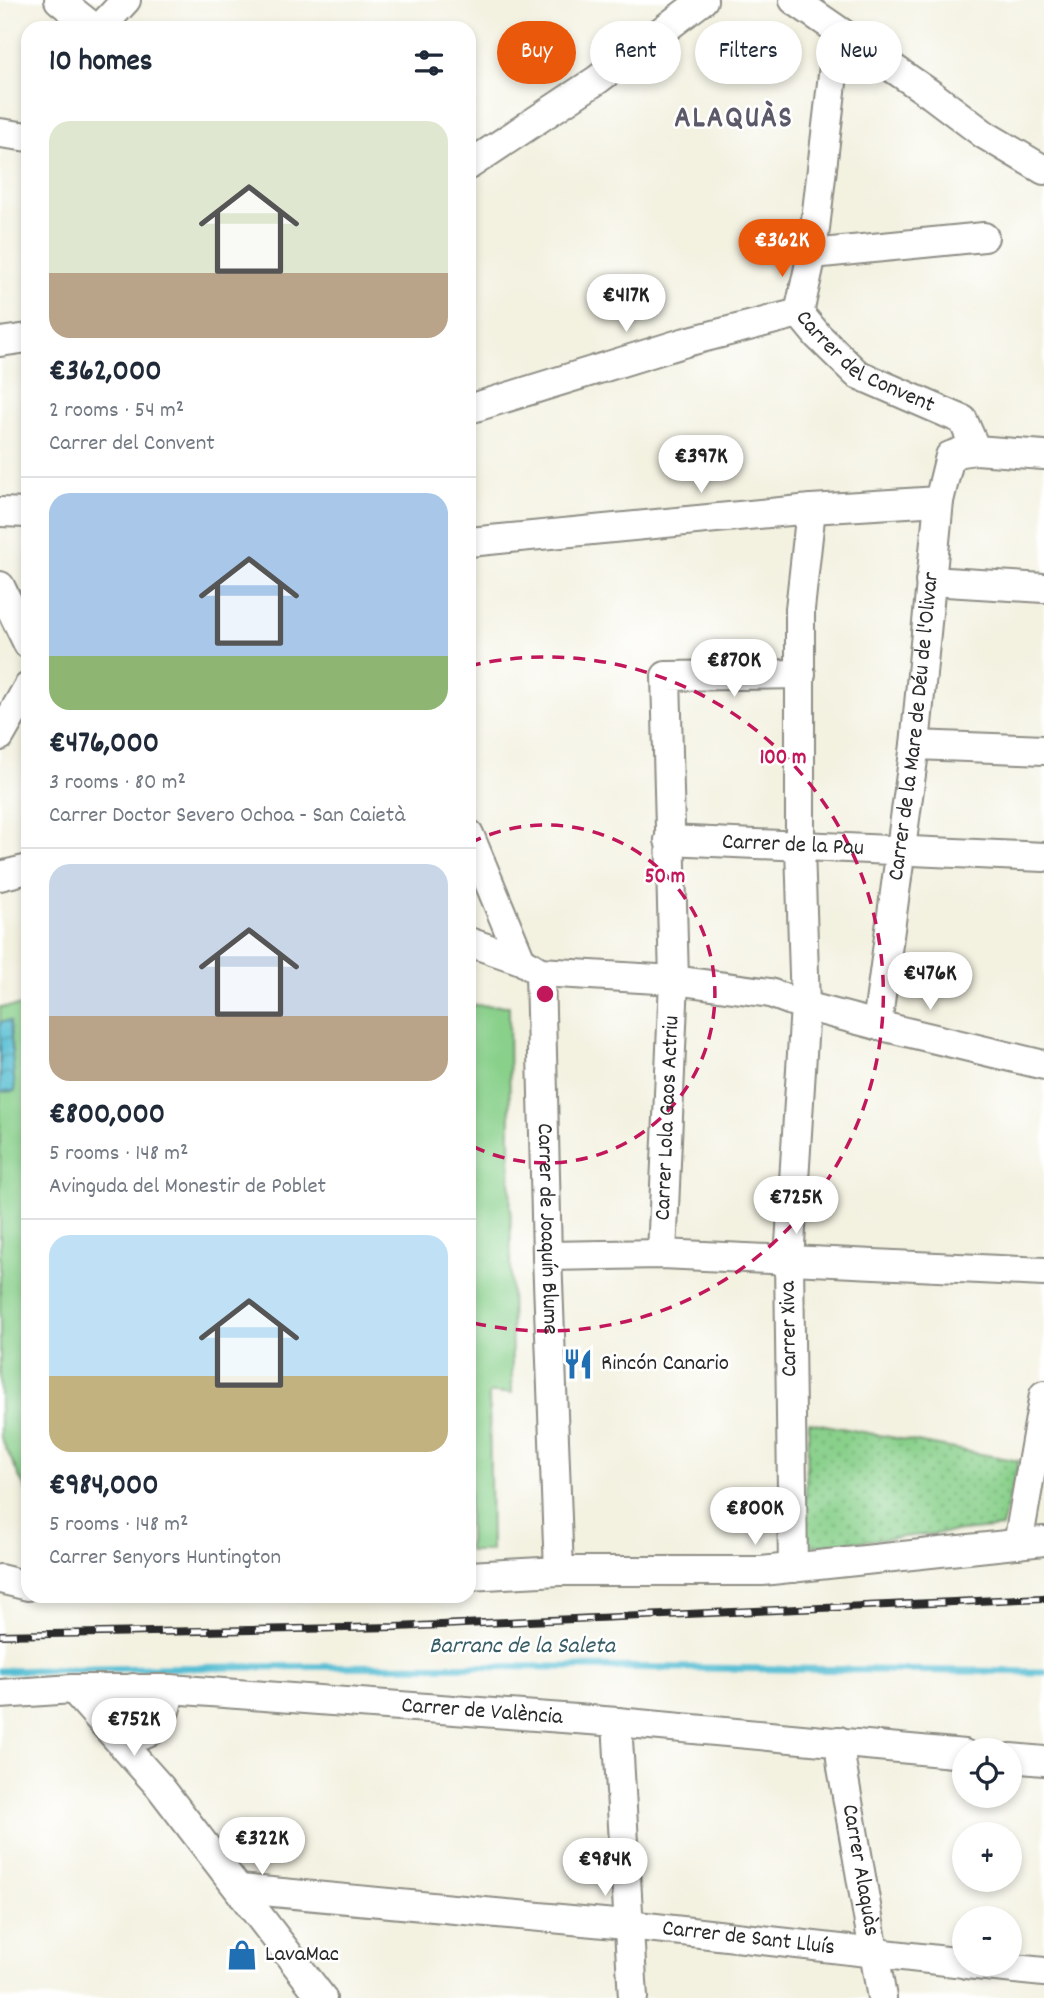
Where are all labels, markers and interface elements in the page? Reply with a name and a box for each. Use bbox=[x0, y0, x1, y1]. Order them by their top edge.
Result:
chip: Buy bbox=[497, 21, 576, 84]
chip: Rent bbox=[590, 21, 681, 84]
chip: Filters bbox=[695, 21, 802, 84]
chip: New bbox=[816, 21, 902, 84]
text: 10 homes bbox=[49, 42, 152, 85]
icon: filters bbox=[410, 44, 448, 82]
district label: ALAQUÀS bbox=[674, 99, 794, 142]
icon: home bbox=[186, 166, 312, 292]
pin: €362K bbox=[733, 219, 831, 279]
text: €362K bbox=[755, 225, 810, 258]
pin: €417K bbox=[577, 274, 675, 334]
text: €417K bbox=[603, 280, 649, 313]
street label: Carrer del Convent bbox=[787, 303, 940, 422]
text: €362,000 bbox=[49, 352, 162, 395]
text: 2 rooms · 54 m² bbox=[49, 395, 184, 428]
text: Carrer del Convent bbox=[49, 428, 215, 461]
pin: €397K bbox=[652, 435, 750, 495]
text: €397K bbox=[674, 441, 728, 474]
icon: home bbox=[186, 538, 312, 664]
street label: Carrer de la Mare de Déu de l'Olivar bbox=[880, 570, 948, 883]
pin: €870K bbox=[685, 640, 783, 699]
text: €870K bbox=[707, 645, 761, 678]
text: €476,000 bbox=[49, 724, 159, 767]
text: 100 m bbox=[760, 744, 806, 774]
text: 3 rooms · 80 m² bbox=[49, 767, 186, 800]
text: Carrer Doctor Severo Ochoa - San Caietà bbox=[49, 800, 406, 833]
street label: Carrer de la Pau bbox=[721, 826, 865, 865]
text: 50 m bbox=[645, 863, 685, 893]
icon: home bbox=[186, 909, 312, 1035]
pin: €476K bbox=[881, 953, 979, 1012]
text: €476K bbox=[903, 958, 957, 991]
centre of rings bbox=[533, 982, 557, 1006]
street label: Carrer Lola Gaos Actriu bbox=[647, 1015, 689, 1221]
text: €800,000 bbox=[49, 1095, 165, 1138]
street label: Carrer de Joaquín Blume bbox=[527, 1123, 566, 1335]
text: 5 rooms · 148 m² bbox=[49, 1138, 188, 1171]
text: Avinguda del Monestir de Poblet bbox=[49, 1171, 326, 1204]
pin: €725K bbox=[747, 1176, 845, 1236]
text: €725K bbox=[770, 1182, 822, 1215]
icon: home bbox=[186, 1280, 312, 1406]
street label: Carrer Xiva bbox=[773, 1280, 807, 1377]
restaurant icon: Rincón Canario bbox=[561, 1347, 595, 1381]
place label: Rincón Canario bbox=[601, 1348, 729, 1381]
text: €984,000 bbox=[49, 1466, 159, 1509]
pin: €800K bbox=[706, 1488, 804, 1547]
text: €800K bbox=[726, 1493, 784, 1526]
text: 5 rooms · 148 m² bbox=[49, 1509, 188, 1542]
text: Carrer Senyors Huntington bbox=[49, 1542, 281, 1575]
water label: Barranc de la Saleta bbox=[429, 1630, 617, 1664]
street label: Carrer de València bbox=[400, 1690, 565, 1735]
pin: €752K bbox=[85, 1698, 183, 1758]
text: €752K bbox=[108, 1704, 160, 1737]
map controls bbox=[952, 1738, 1022, 1976]
button: locate bbox=[952, 1738, 1022, 1808]
street label: Carrer Alaquàs bbox=[832, 1802, 888, 1939]
pin: €322K bbox=[213, 1818, 311, 1877]
button: + bbox=[952, 1822, 1022, 1892]
text: €322K bbox=[235, 1823, 289, 1856]
pin: €984K bbox=[556, 1839, 654, 1898]
text: €984K bbox=[579, 1844, 631, 1877]
button: − bbox=[952, 1906, 1022, 1976]
street label: Carrer de Sant Lluís bbox=[660, 1912, 837, 1965]
shop icon: LavaMac bbox=[225, 1938, 259, 1972]
place label: LavaMac bbox=[265, 1939, 339, 1972]

